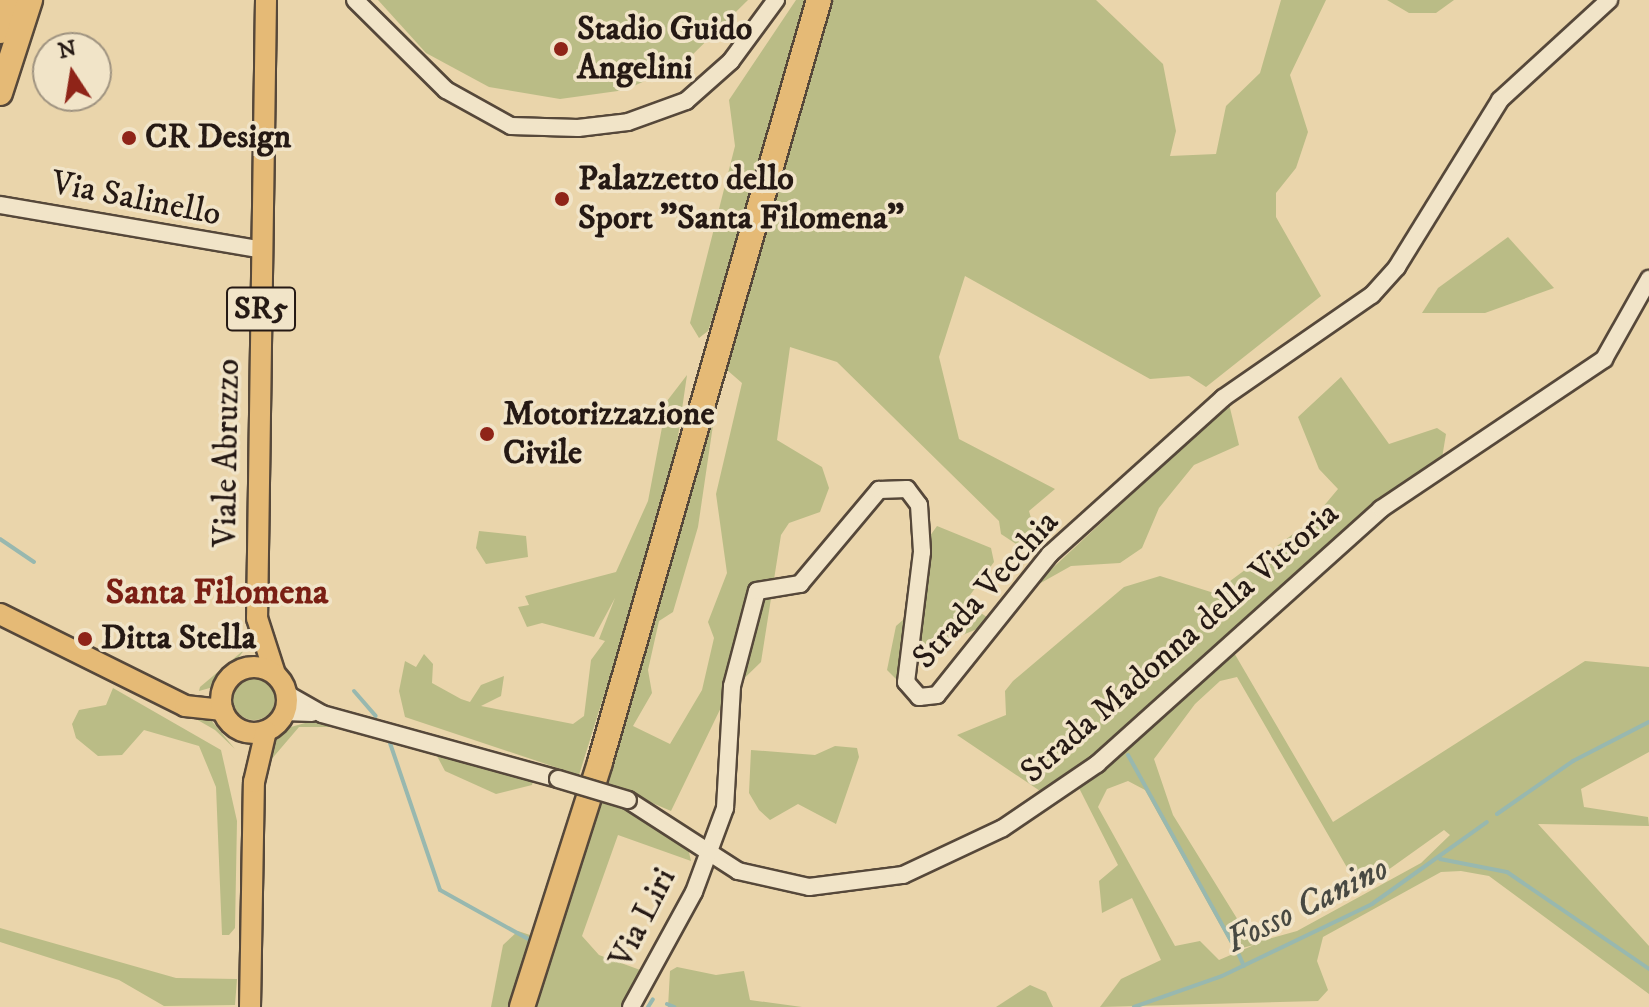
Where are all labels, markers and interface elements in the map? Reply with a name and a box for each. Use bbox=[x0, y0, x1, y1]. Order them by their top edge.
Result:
place label: Stadio Guido Angelini bbox=[577, 9, 752, 88]
north arrow bbox=[32, 32, 112, 112]
text: N bbox=[56, 35, 79, 65]
marker: Stadio Guido Angelini bbox=[552, 40, 570, 58]
place label: CR Design bbox=[145, 118, 291, 158]
marker: CR Design bbox=[120, 129, 138, 147]
place label: Palazzetto dello Sport "Santa Filomena" bbox=[578, 159, 904, 238]
street label: Via Salinello bbox=[48, 163, 224, 235]
marker: Palazzetto dello Sport "Santa Filomena" bbox=[553, 190, 571, 208]
road number: SR5 bbox=[225, 281, 297, 337]
street label: Viale Abruzzo bbox=[205, 358, 249, 548]
place label: Motorizzazione Civile bbox=[503, 394, 715, 474]
marker: Motorizzazione Civile bbox=[478, 425, 496, 443]
street label: Strada Madonna della Vittoria bbox=[1013, 494, 1347, 792]
street label: Strada Vecchia bbox=[904, 503, 1068, 677]
district label: Santa Filomena bbox=[106, 571, 328, 615]
place label: Ditta Stella bbox=[101, 619, 256, 659]
marker: Ditta Stella bbox=[76, 630, 94, 648]
water label: Fosso Canino bbox=[1218, 847, 1396, 963]
street label: Via Liri bbox=[601, 861, 685, 975]

